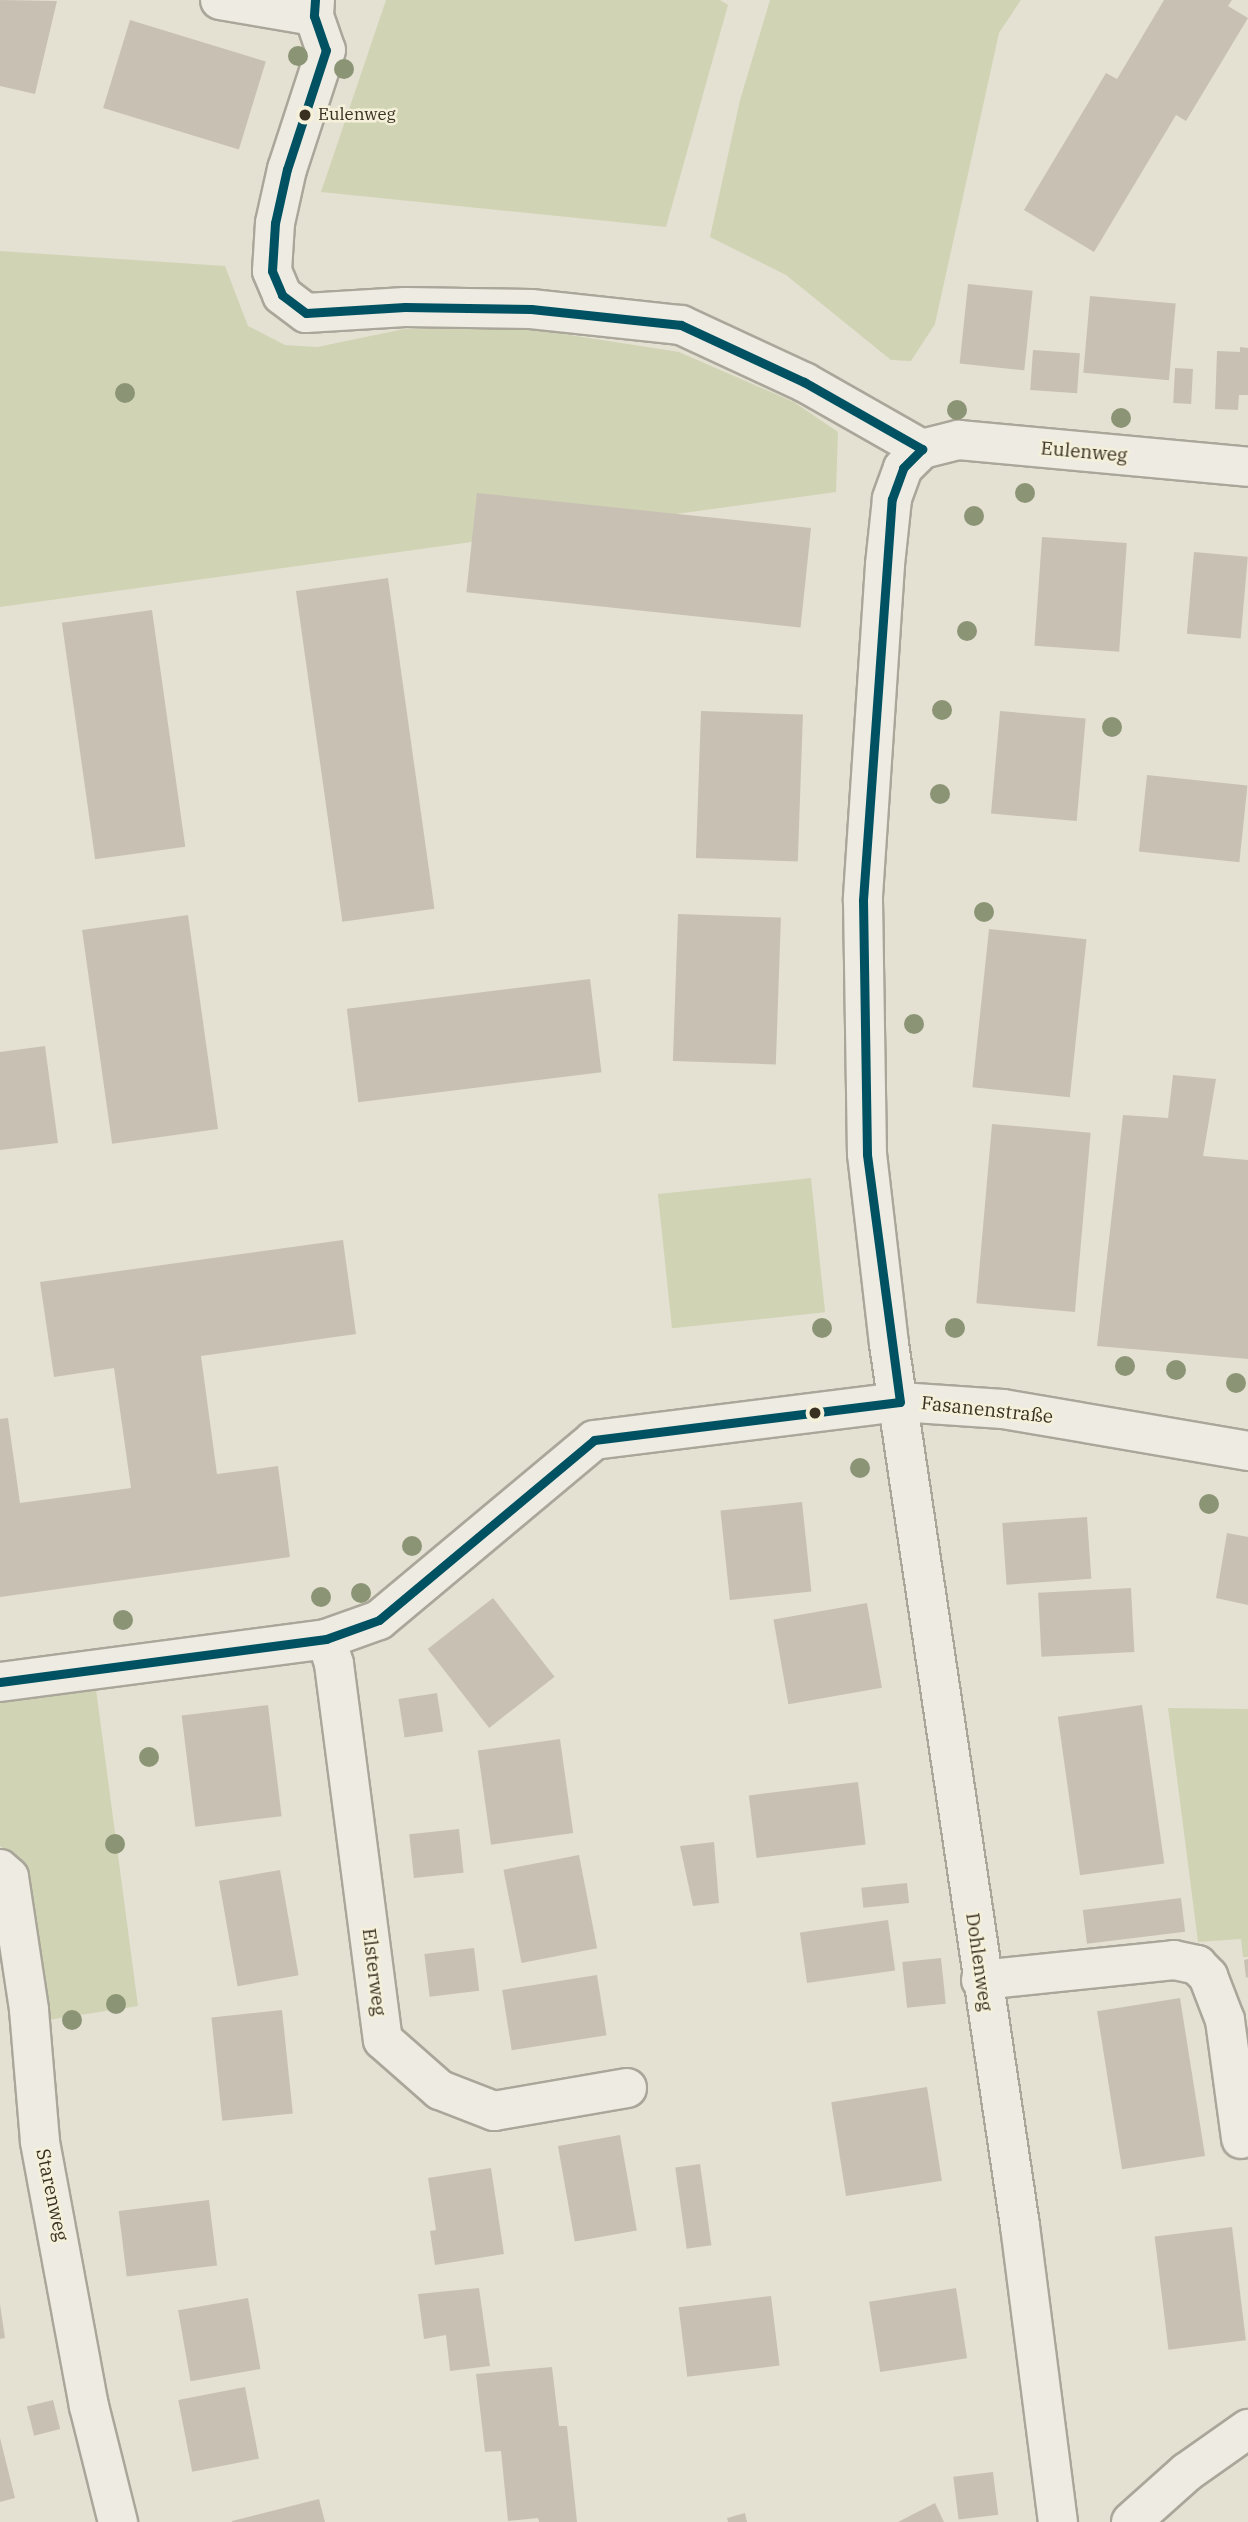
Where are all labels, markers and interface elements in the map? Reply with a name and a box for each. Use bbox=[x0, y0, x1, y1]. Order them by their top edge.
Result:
place label: Eulenweg bbox=[318, 105, 396, 125]
marker: Eulenweg bbox=[298, 108, 312, 122]
street label: Eulenweg bbox=[1040, 437, 1128, 467]
street label: Fasanenstraße bbox=[920, 1392, 1054, 1428]
unlabelled marker bbox=[808, 1406, 822, 1420]
street label: Dohlenweg bbox=[961, 1911, 997, 2013]
street label: Elsterweg bbox=[357, 1927, 391, 2017]
street label: Starenweg bbox=[31, 2147, 73, 2243]

